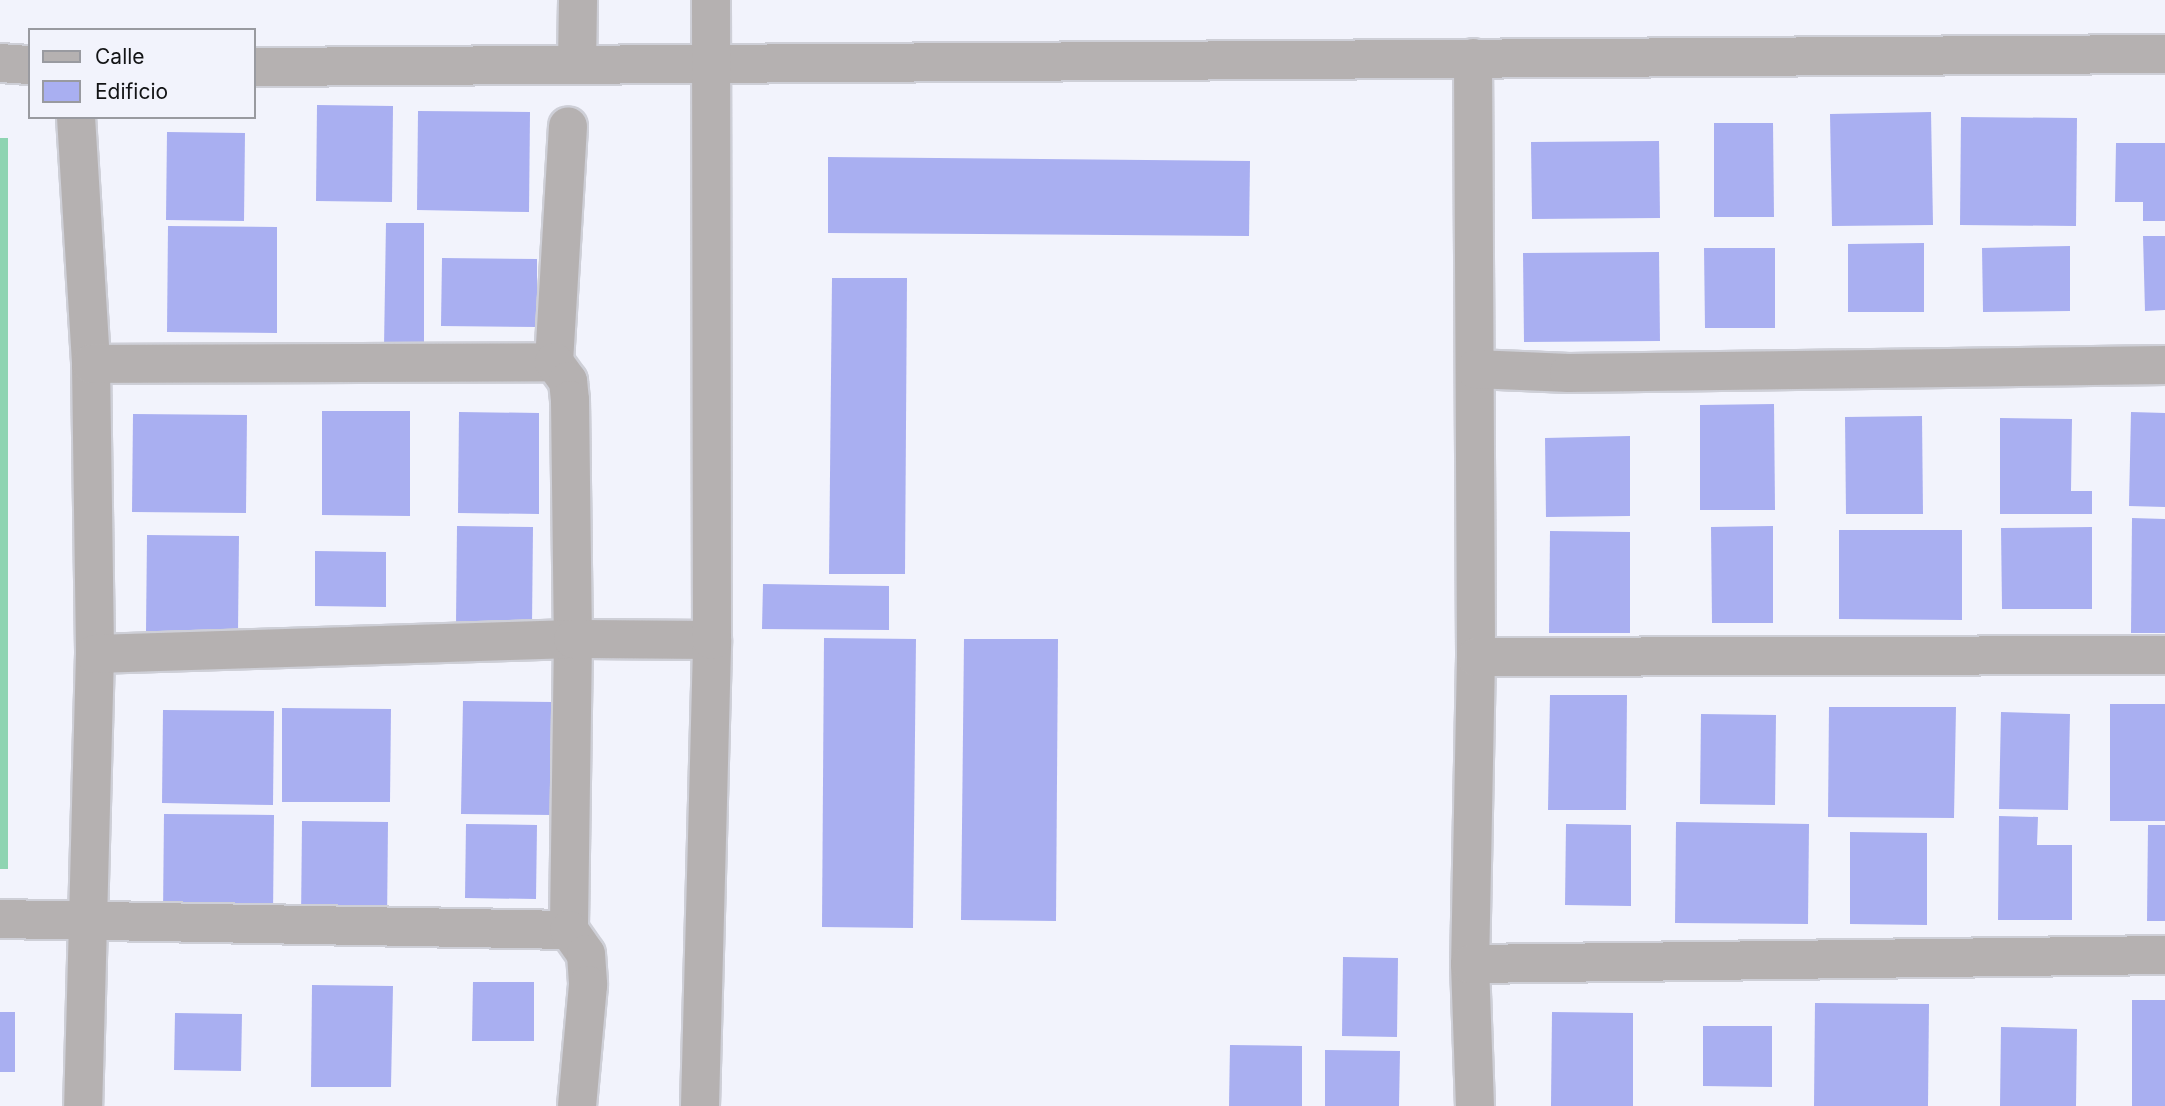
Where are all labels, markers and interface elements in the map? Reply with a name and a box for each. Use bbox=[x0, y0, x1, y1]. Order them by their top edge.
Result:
legend bbox=[28, 28, 256, 119]
text: Calle bbox=[95, 44, 145, 69]
text: Edificio bbox=[95, 79, 168, 104]

